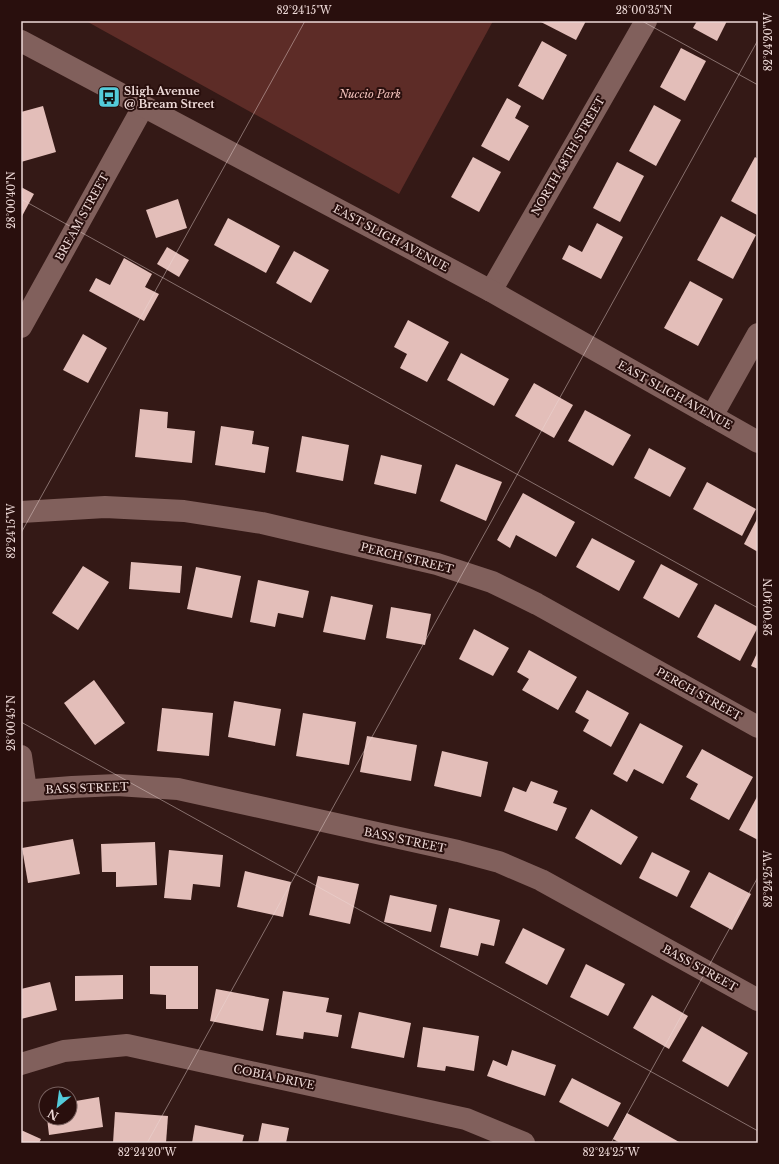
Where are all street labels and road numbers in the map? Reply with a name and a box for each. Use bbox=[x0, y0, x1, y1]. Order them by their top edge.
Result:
street label: NORTH 48TH STREET bbox=[528, 94, 608, 218]
street label: BREAM STREET bbox=[52, 171, 112, 263]
street label: EAST SLIGH AVENUE bbox=[331, 202, 451, 274]
street label: EAST SLIGH AVENUE bbox=[615, 358, 735, 432]
street label: PERCH STREET bbox=[359, 540, 455, 576]
street label: PERCH STREET bbox=[654, 665, 744, 723]
street label: BASS STREET bbox=[45, 780, 129, 796]
street label: BASS STREET bbox=[363, 824, 447, 856]
street label: BASS STREET bbox=[660, 942, 740, 994]
street label: COBIA DRIVE bbox=[232, 1062, 316, 1092]

